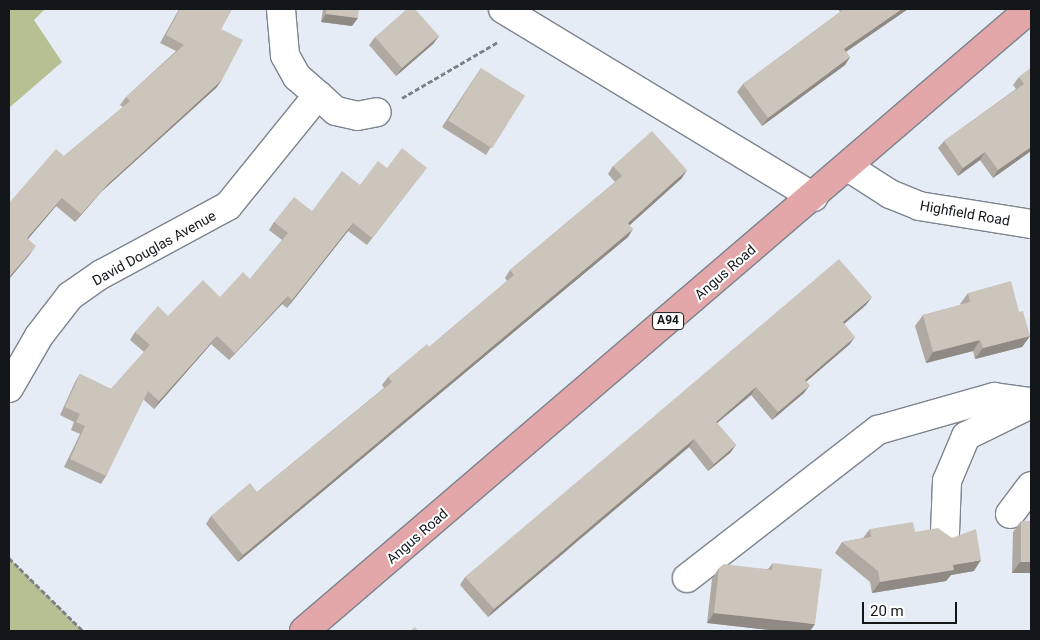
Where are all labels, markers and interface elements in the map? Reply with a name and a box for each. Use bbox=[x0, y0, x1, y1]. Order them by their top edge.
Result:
street label: Highfield Road bbox=[919, 197, 1011, 229]
street label: David Douglas Avenue bbox=[89, 207, 219, 289]
street label: Angus Road bbox=[691, 241, 759, 303]
road number: A94 bbox=[652, 312, 684, 331]
street label: Angus Road bbox=[383, 505, 451, 567]
scale bar bbox=[865, 592, 960, 624]
text: 20 m bbox=[870, 602, 904, 620]

